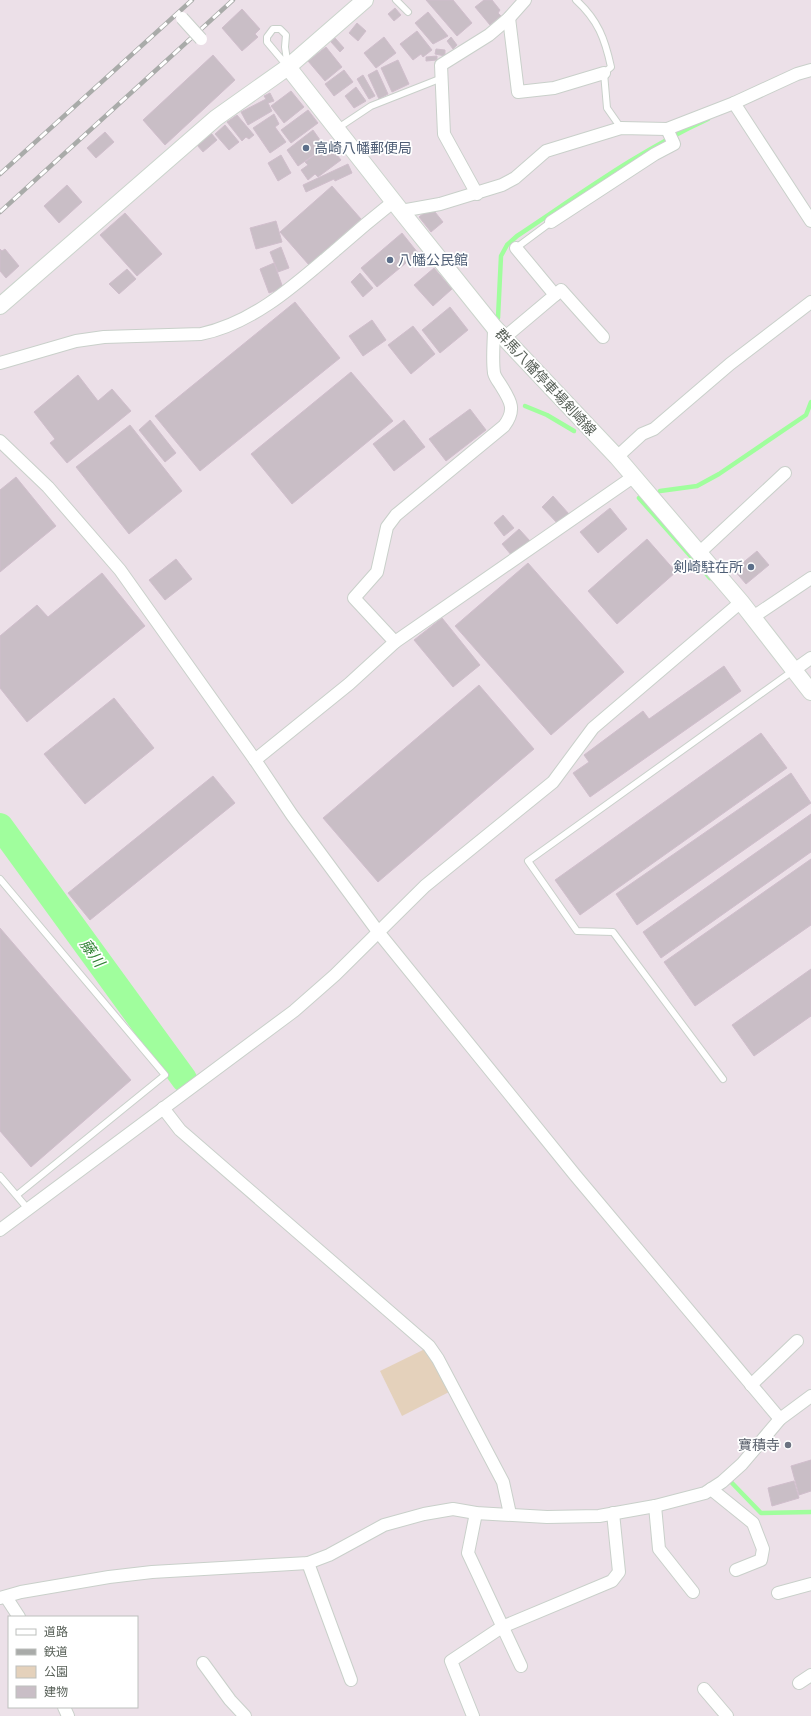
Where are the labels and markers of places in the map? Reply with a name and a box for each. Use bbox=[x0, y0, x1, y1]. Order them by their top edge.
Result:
place label: 高崎八幡郵便局 bbox=[314, 140, 412, 157]
marker: 高崎八幡郵便局 bbox=[301, 143, 311, 153]
place label: 八幡公民館 bbox=[398, 252, 468, 269]
marker: 八幡公民館 bbox=[385, 255, 395, 265]
place label: 剣崎駐在所 bbox=[673, 559, 743, 576]
marker: 剣崎駐在所 bbox=[746, 562, 756, 572]
place label: 寶積寺 bbox=[738, 1437, 780, 1454]
marker: 寶積寺 bbox=[783, 1440, 793, 1450]

